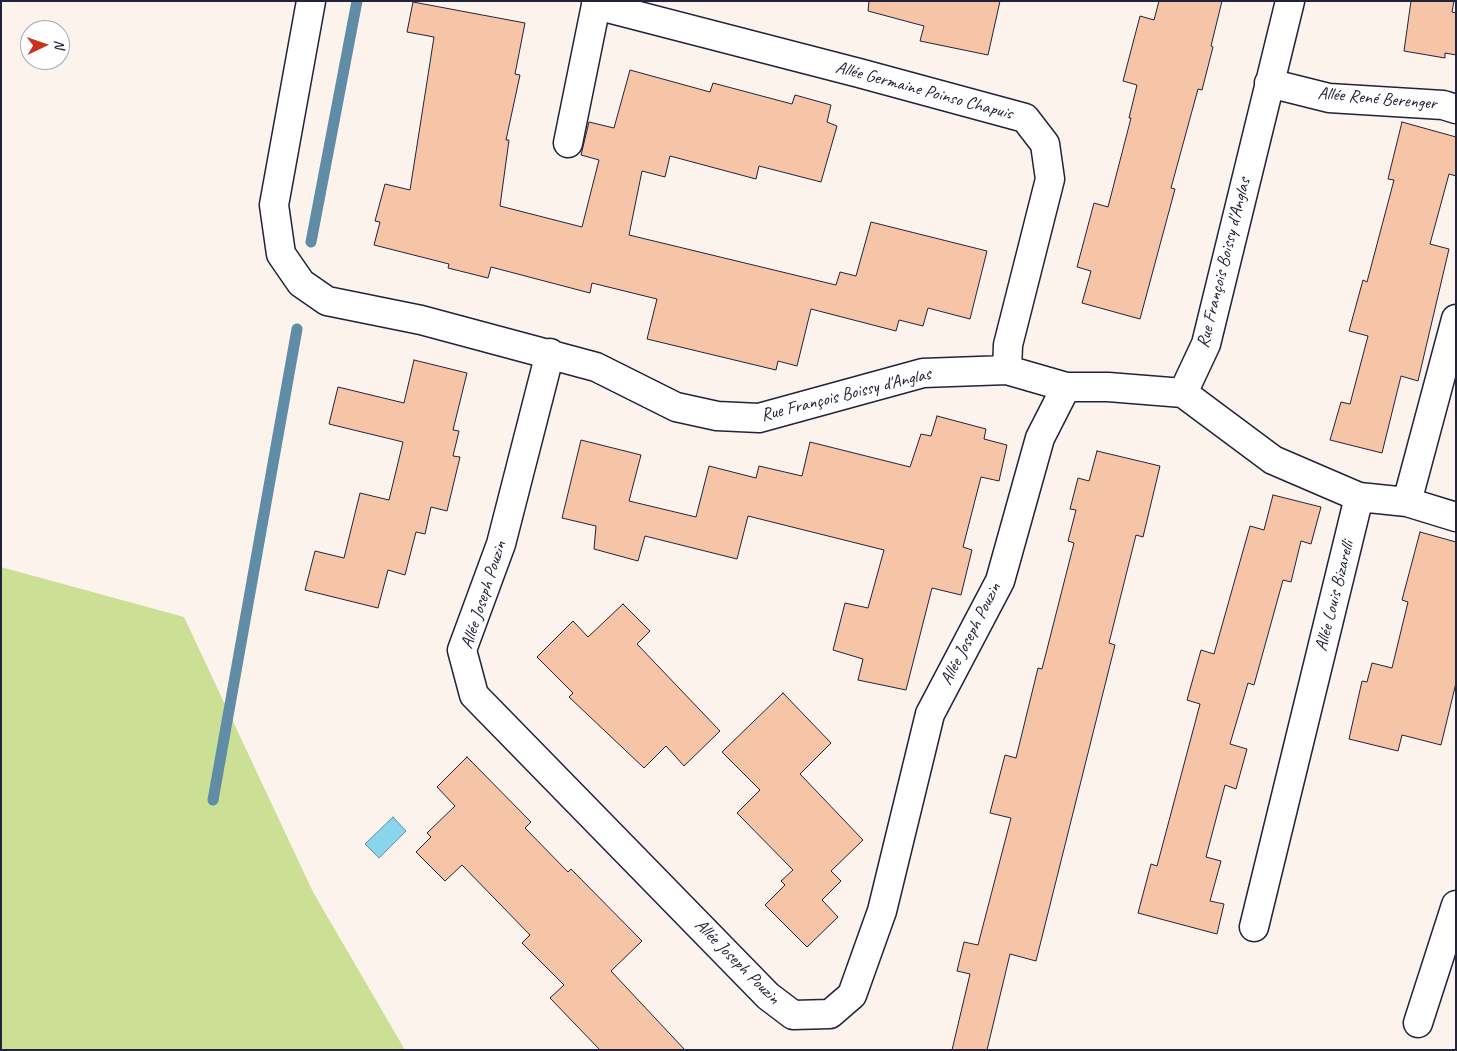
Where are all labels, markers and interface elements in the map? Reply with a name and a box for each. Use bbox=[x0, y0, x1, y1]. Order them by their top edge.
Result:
north arrow bbox=[20, 20, 70, 70]
text: N bbox=[51, 39, 68, 49]
street label: Allée Germaine Poinso Chapuis bbox=[833, 57, 1015, 125]
street label: Allée René Berenger bbox=[1317, 83, 1437, 115]
street label: Rue François Boissy d'Anglas bbox=[1192, 176, 1256, 350]
street label: Rue François Boissy d'Anglas bbox=[759, 363, 933, 427]
street label: Allée Joseph Pouzin bbox=[456, 538, 512, 652]
street label: Allée Louis Bizarelli bbox=[1311, 538, 1359, 654]
street label: Allée Joseph Pouzin bbox=[936, 579, 1006, 689]
street label: Allée Joseph Pouzin bbox=[690, 915, 784, 1009]

